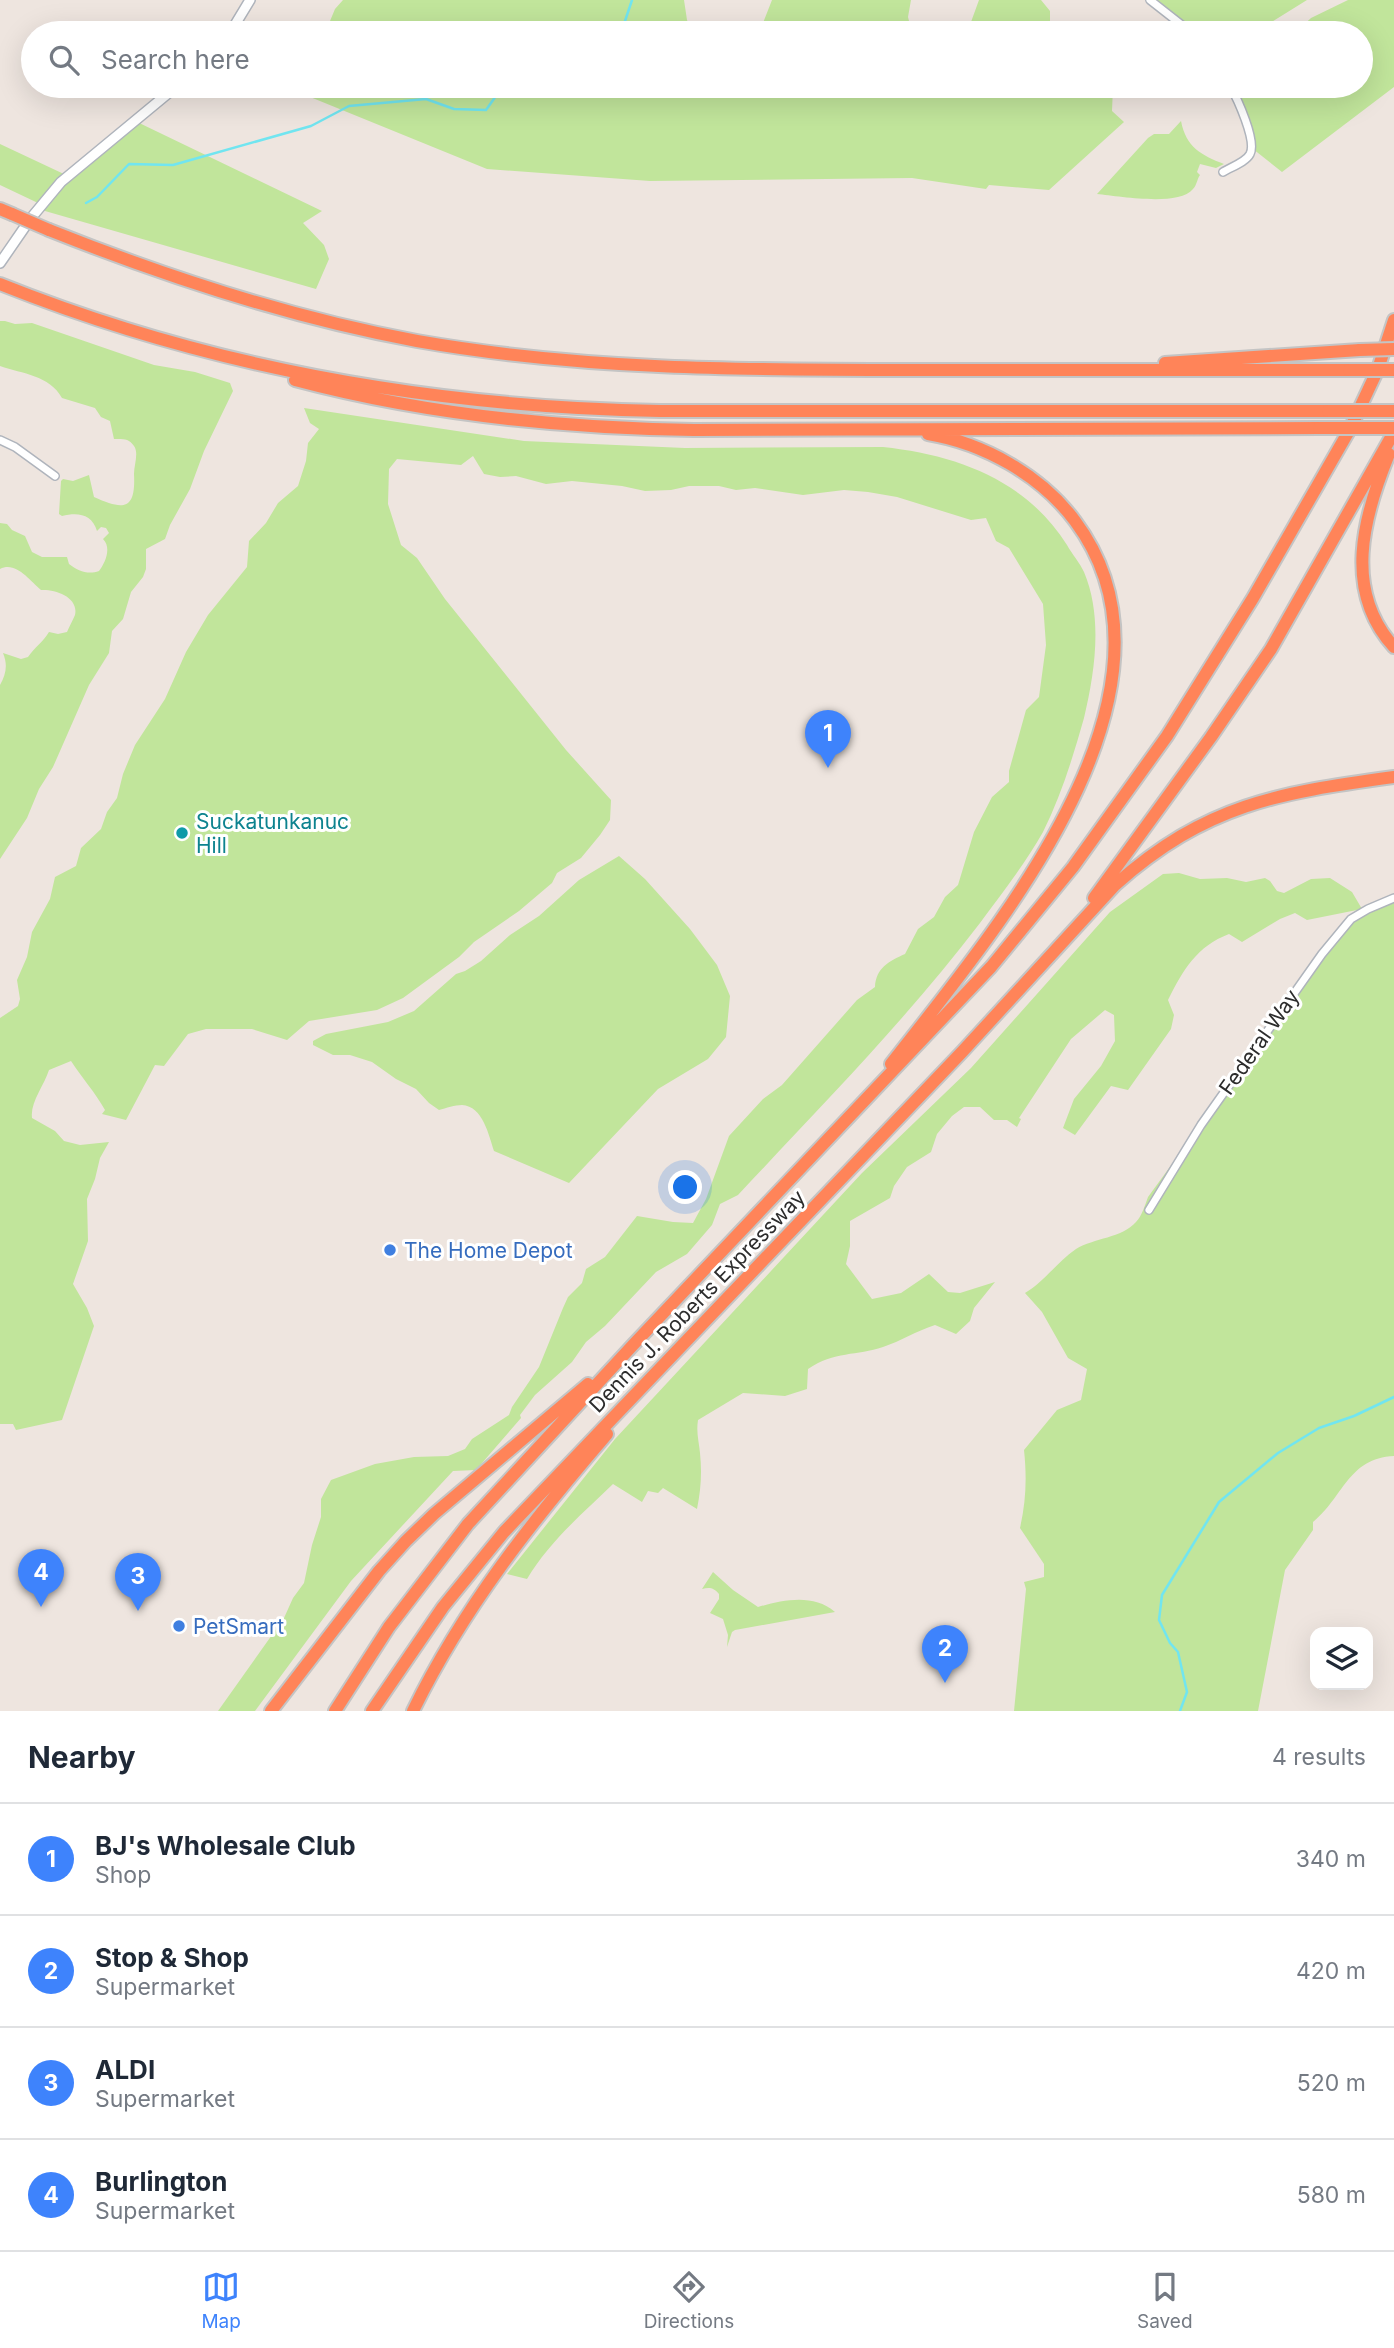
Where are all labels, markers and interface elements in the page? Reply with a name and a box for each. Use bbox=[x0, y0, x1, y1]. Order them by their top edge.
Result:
search box bbox=[21, 21, 1373, 98]
icon: search bbox=[45, 41, 83, 79]
text: Search here bbox=[101, 44, 250, 75]
pin: 1 bbox=[805, 710, 851, 768]
place label: Suckatunkanuc Hill bbox=[196, 809, 349, 858]
marker: Suckatunkanuc Hill bbox=[174, 825, 190, 841]
street label: Federal Way bbox=[1214, 984, 1304, 1099]
your location bbox=[668, 1170, 702, 1204]
street label: Dennis J. Roberts Expressway bbox=[584, 1184, 810, 1417]
place label: The Home Depot bbox=[404, 1238, 573, 1263]
marker: The Home Depot bbox=[382, 1242, 398, 1258]
pin: 4 bbox=[18, 1549, 64, 1607]
pin: 3 bbox=[115, 1553, 161, 1611]
place label: PetSmart bbox=[193, 1614, 284, 1639]
marker: PetSmart bbox=[171, 1618, 187, 1634]
pin: 2 bbox=[922, 1625, 968, 1683]
map controls bbox=[1310, 1627, 1373, 1690]
button: layers bbox=[1310, 1627, 1373, 1690]
text: Nearby bbox=[28, 1739, 136, 1775]
text: 4 results bbox=[1272, 1743, 1366, 1771]
text: BJ's Wholesale Club bbox=[95, 1830, 356, 1861]
text: 1 bbox=[46, 1845, 56, 1873]
text: 340 m bbox=[1296, 1845, 1366, 1873]
text: Shop bbox=[95, 1861, 151, 1889]
text: Stop & Shop bbox=[95, 1942, 249, 1973]
text: 2 bbox=[44, 1957, 58, 1985]
text: 420 m bbox=[1296, 1957, 1366, 1985]
text: Supermarket bbox=[95, 1973, 235, 2001]
text: ALDI bbox=[95, 2054, 155, 2085]
text: 3 bbox=[44, 2069, 58, 2097]
text: 520 m bbox=[1297, 2069, 1366, 2097]
text: Supermarket bbox=[95, 2085, 235, 2113]
text: Burlington bbox=[95, 2166, 228, 2197]
text: 4 bbox=[43, 2181, 59, 2209]
text: 580 m bbox=[1297, 2181, 1366, 2209]
text: Supermarket bbox=[95, 2197, 235, 2225]
tab: Map bbox=[201, 2268, 241, 2333]
tab: Directions bbox=[644, 2268, 734, 2333]
tab: Saved bbox=[1137, 2268, 1193, 2333]

